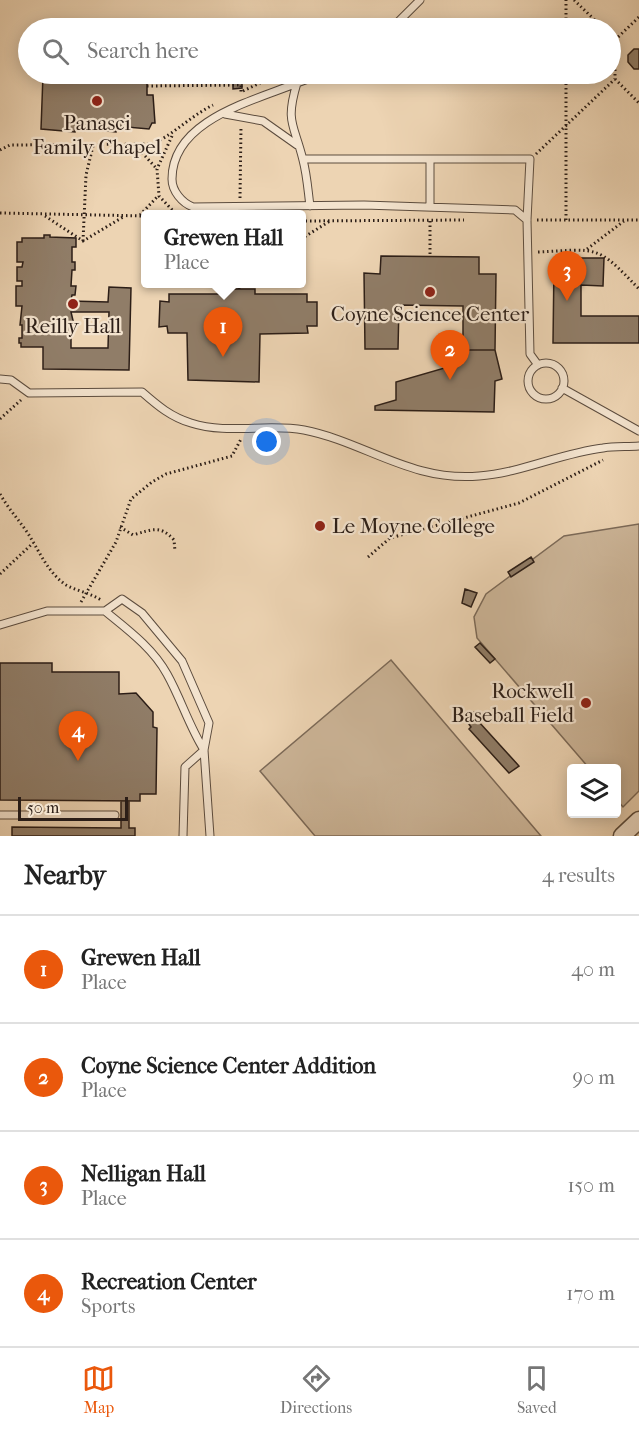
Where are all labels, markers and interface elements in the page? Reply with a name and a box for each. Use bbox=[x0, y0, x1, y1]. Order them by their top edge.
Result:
search box bbox=[18, 18, 621, 84]
icon: search bbox=[39, 35, 72, 68]
text: Search here bbox=[87, 38, 199, 64]
marker: Panasci Family Chapel bbox=[90, 94, 104, 108]
place label: Panasci Family Chapel bbox=[33, 111, 162, 159]
popup bbox=[141, 210, 306, 288]
text: Grewen Hall bbox=[164, 225, 283, 251]
text: Place bbox=[164, 251, 209, 274]
pin: 3 bbox=[548, 252, 586, 301]
marker: Coyne Science Center bbox=[423, 285, 437, 299]
marker: Reilly Hall bbox=[66, 297, 80, 311]
place label: Coyne Science Center bbox=[331, 302, 529, 326]
pin: 1 bbox=[204, 308, 242, 357]
place label: Reilly Hall bbox=[25, 314, 121, 338]
pin: 2 bbox=[430, 330, 470, 380]
your location bbox=[252, 427, 281, 456]
place label: Le Moyne College bbox=[332, 514, 495, 538]
marker: Le Moyne College bbox=[313, 519, 327, 533]
place label: Rockwell Baseball Field bbox=[451, 679, 575, 727]
marker: Rockwell Baseball Field bbox=[579, 696, 593, 710]
pin: 4 bbox=[58, 712, 98, 761]
map controls bbox=[567, 764, 621, 818]
button: layers bbox=[567, 764, 621, 818]
scale bar bbox=[18, 794, 128, 822]
text: 50 m bbox=[27, 798, 59, 817]
text: Nearby bbox=[24, 860, 106, 891]
text: 4 results bbox=[542, 864, 615, 887]
text: Grewen Hall bbox=[81, 945, 201, 971]
text: 1 bbox=[40, 958, 47, 981]
text: 40 m bbox=[571, 958, 615, 981]
text: Place bbox=[81, 971, 127, 994]
text: Coyne Science Center Addition bbox=[81, 1053, 376, 1079]
text: 2 bbox=[38, 1066, 49, 1089]
text: 90 m bbox=[573, 1066, 615, 1089]
text: Place bbox=[81, 1079, 127, 1102]
text: Nelligan Hall bbox=[81, 1161, 206, 1187]
text: 3 bbox=[39, 1174, 48, 1197]
text: 150 m bbox=[567, 1174, 615, 1197]
text: Place bbox=[81, 1187, 127, 1210]
text: Recreation Center bbox=[81, 1269, 257, 1295]
text: 4 bbox=[38, 1282, 49, 1305]
text: 170 m bbox=[566, 1282, 615, 1305]
text: Sports bbox=[81, 1295, 135, 1318]
tab: Map bbox=[82, 1362, 115, 1417]
tab: Directions bbox=[280, 1362, 352, 1417]
tab: Saved bbox=[517, 1362, 557, 1417]

